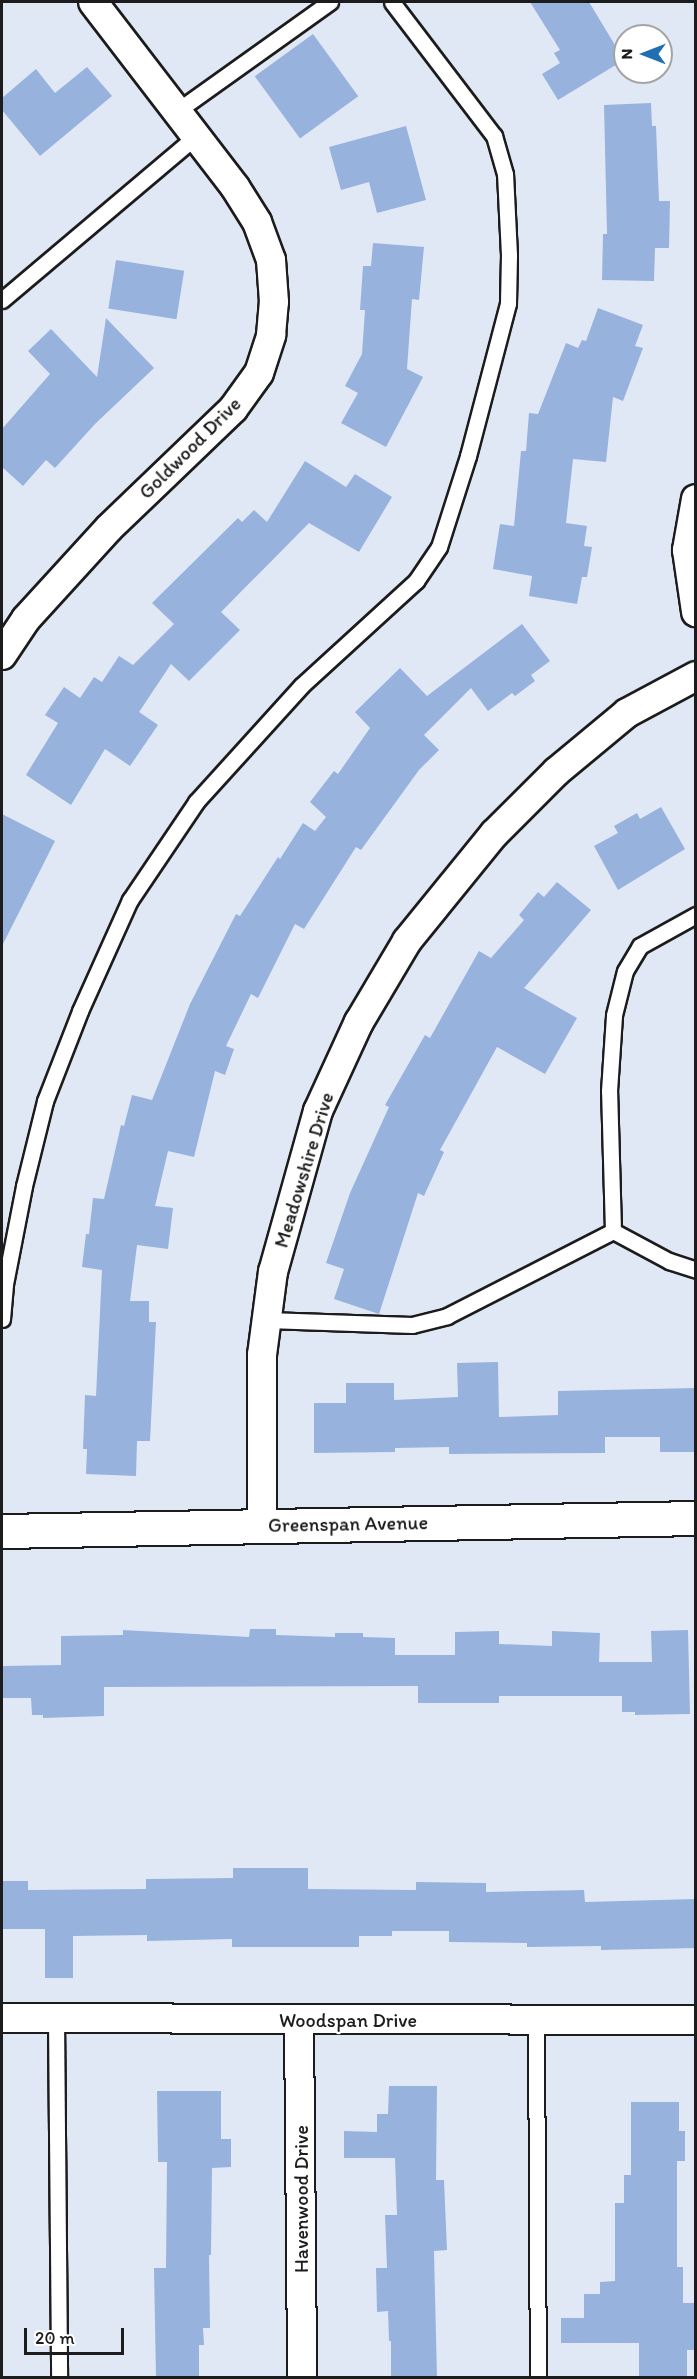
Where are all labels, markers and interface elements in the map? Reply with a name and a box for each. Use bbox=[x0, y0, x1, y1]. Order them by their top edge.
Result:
north arrow bbox=[613, 24, 673, 84]
text: N bbox=[617, 49, 636, 59]
street label: Goldwood Drive bbox=[134, 392, 246, 504]
street label: Meadowshire Drive bbox=[269, 1089, 339, 1251]
street label: Greenspan Avenue bbox=[268, 1511, 428, 1537]
street label: Woodspan Drive bbox=[279, 2008, 417, 2032]
street label: Havenwood Drive bbox=[289, 2125, 313, 2273]
scale bar bbox=[27, 2316, 128, 2354]
text: 20 m bbox=[35, 2327, 75, 2349]

